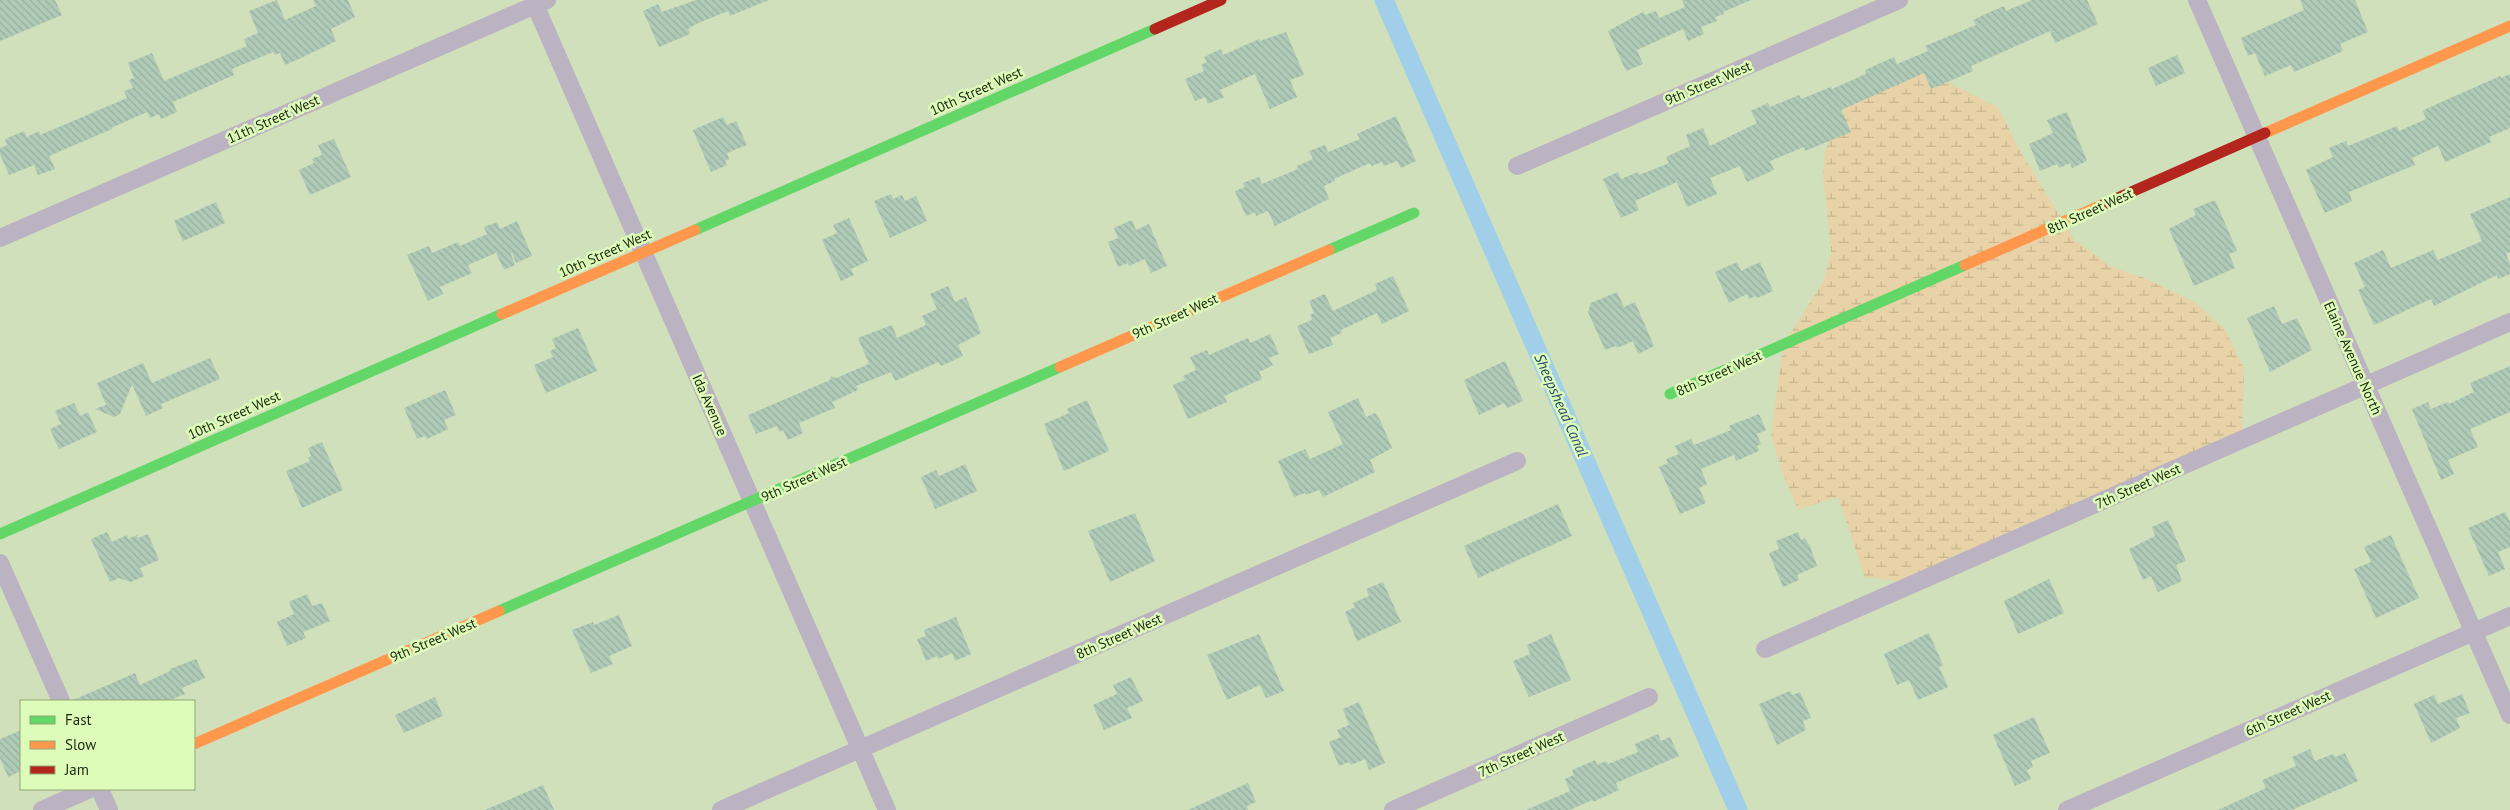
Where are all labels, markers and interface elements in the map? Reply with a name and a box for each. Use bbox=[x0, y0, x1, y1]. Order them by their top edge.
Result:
street label: 9th Street West bbox=[1662, 57, 1754, 109]
street label: 10th Street West bbox=[927, 62, 1025, 119]
street label: 11th Street West bbox=[224, 90, 322, 147]
street label: 8th Street West bbox=[2044, 184, 2136, 238]
street label: 10th Street West bbox=[556, 224, 654, 281]
street label: 9th Street West bbox=[1129, 289, 1221, 343]
street label: Elaine Avenue North bbox=[2320, 298, 2386, 418]
street label: 8th Street West bbox=[1673, 346, 1765, 400]
water label: Sheepshead Canal bbox=[1530, 350, 1593, 459]
street label: Ida Avenue bbox=[688, 371, 732, 439]
street label: 10th Street West bbox=[185, 386, 283, 443]
street label: 9th Street West bbox=[758, 452, 850, 506]
street label: 7th Street West bbox=[2093, 459, 2184, 513]
street label: 8th Street West bbox=[1073, 609, 1165, 663]
street label: 9th Street West bbox=[387, 614, 479, 666]
street label: 6th Street West bbox=[2242, 686, 2334, 740]
legend bbox=[20, 700, 195, 790]
text: Fast bbox=[65, 710, 92, 729]
street label: 7th Street West bbox=[1476, 727, 1567, 781]
text: Slow bbox=[65, 735, 96, 754]
text: Jam bbox=[64, 760, 89, 779]

